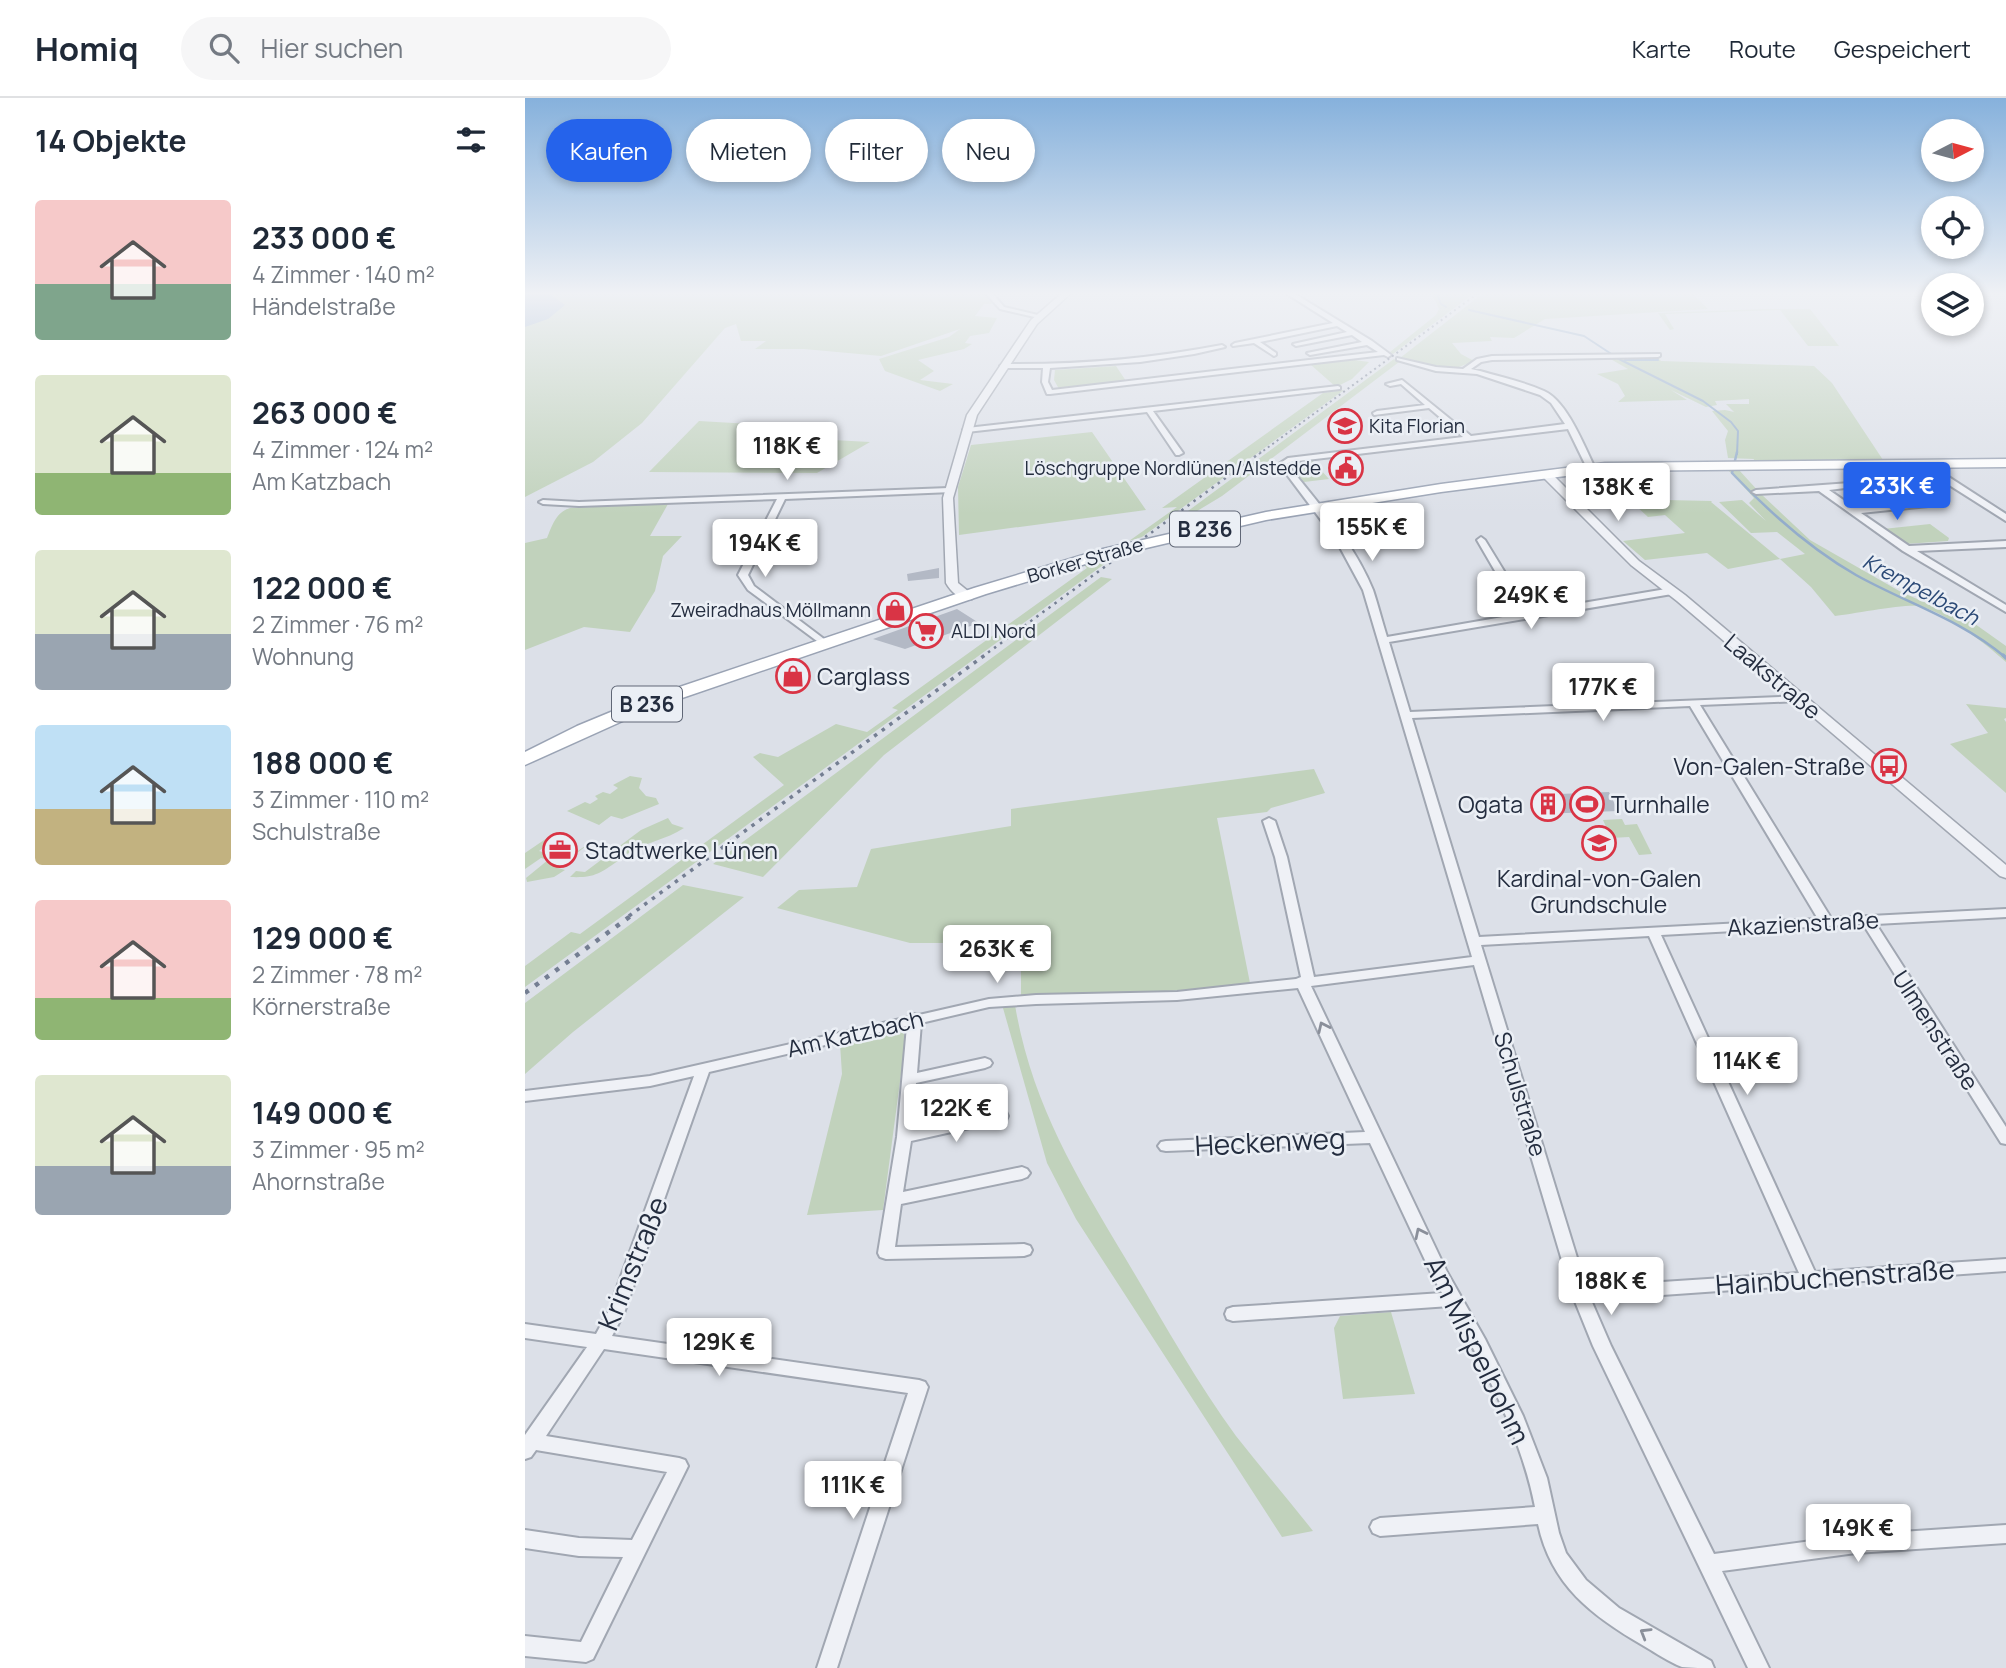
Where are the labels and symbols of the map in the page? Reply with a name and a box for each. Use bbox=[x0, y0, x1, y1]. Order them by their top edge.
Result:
north arrow bbox=[1921, 119, 1985, 182]
school or university icon: Kita Florian bbox=[1326, 407, 1364, 445]
place label: Kita Florian bbox=[1369, 413, 1465, 439]
pin: 118K € bbox=[730, 422, 844, 482]
public building icon: Löschgruppe Nordlünen/Alstedde bbox=[1327, 449, 1365, 487]
place label: Löschgruppe Nordlünen/Alstedde bbox=[1025, 455, 1321, 481]
pin: 233K € bbox=[1840, 462, 1954, 522]
pin: 138K € bbox=[1561, 464, 1675, 523]
pin: 155K € bbox=[1315, 504, 1429, 563]
road number: B 236 bbox=[1170, 512, 1240, 546]
pin: 194K € bbox=[708, 519, 822, 579]
street label: Borker Straße bbox=[1024, 531, 1146, 589]
water label: Krempelbach bbox=[1858, 547, 1985, 632]
pin: 249K € bbox=[1474, 572, 1588, 631]
shop icon: Zweiradhaus Möllmann bbox=[876, 591, 914, 629]
place label: Zweiradhaus Möllmann bbox=[670, 597, 871, 623]
supermarket icon: ALDI Nord bbox=[907, 612, 945, 650]
place label: ALDI Nord bbox=[951, 618, 1036, 644]
street label: Laakstraße bbox=[1718, 626, 1828, 726]
shop icon: Carglass bbox=[774, 657, 812, 695]
place label: Carglass bbox=[817, 660, 910, 692]
pin: 177K € bbox=[1546, 664, 1660, 723]
road number: B 236 bbox=[612, 686, 682, 722]
bus stop icon: Von-Galen-Straße bbox=[1870, 747, 1908, 785]
place label: Von-Galen-Straße bbox=[1674, 750, 1865, 782]
building icon: Ogata bbox=[1529, 785, 1567, 823]
sports icon: Turnhalle bbox=[1568, 785, 1606, 823]
place label: Ogata bbox=[1458, 788, 1523, 820]
place label: Turnhalle bbox=[1611, 788, 1710, 820]
school or university icon: Kardinal-von-Galen Grundschule bbox=[1580, 824, 1618, 862]
office icon: Stadtwerke Lünen bbox=[541, 831, 579, 869]
place label: Stadtwerke Lünen bbox=[585, 834, 778, 866]
place label: Kardinal-von-Galen Grundschule bbox=[1497, 862, 1701, 920]
street label: Akazienstraße bbox=[1726, 903, 1880, 943]
pin: 263K € bbox=[940, 926, 1054, 985]
street label: Ulmenstraße bbox=[1885, 964, 1987, 1096]
street label: Am Katzbach bbox=[784, 1002, 926, 1064]
one-way arrow bbox=[1318, 1021, 1332, 1034]
street label: Schulstraße bbox=[1487, 1028, 1555, 1160]
pin: 114K € bbox=[1690, 1038, 1804, 1097]
pin: 122K € bbox=[899, 1084, 1013, 1144]
street label: Heckenweg bbox=[1194, 1118, 1346, 1164]
street label: Krimstraße bbox=[588, 1190, 676, 1336]
one-way arrow bbox=[1414, 1228, 1428, 1240]
street label: Hainbuchenstraße bbox=[1714, 1249, 1956, 1303]
street label: Am Mispelbohm bbox=[1416, 1250, 1540, 1450]
pin: 188K € bbox=[1554, 1258, 1668, 1317]
pin: 129K € bbox=[662, 1318, 776, 1378]
pin: 111K € bbox=[796, 1462, 910, 1521]
pin: 149K € bbox=[1801, 1504, 1915, 1564]
one-way arrow bbox=[1640, 1628, 1653, 1641]

